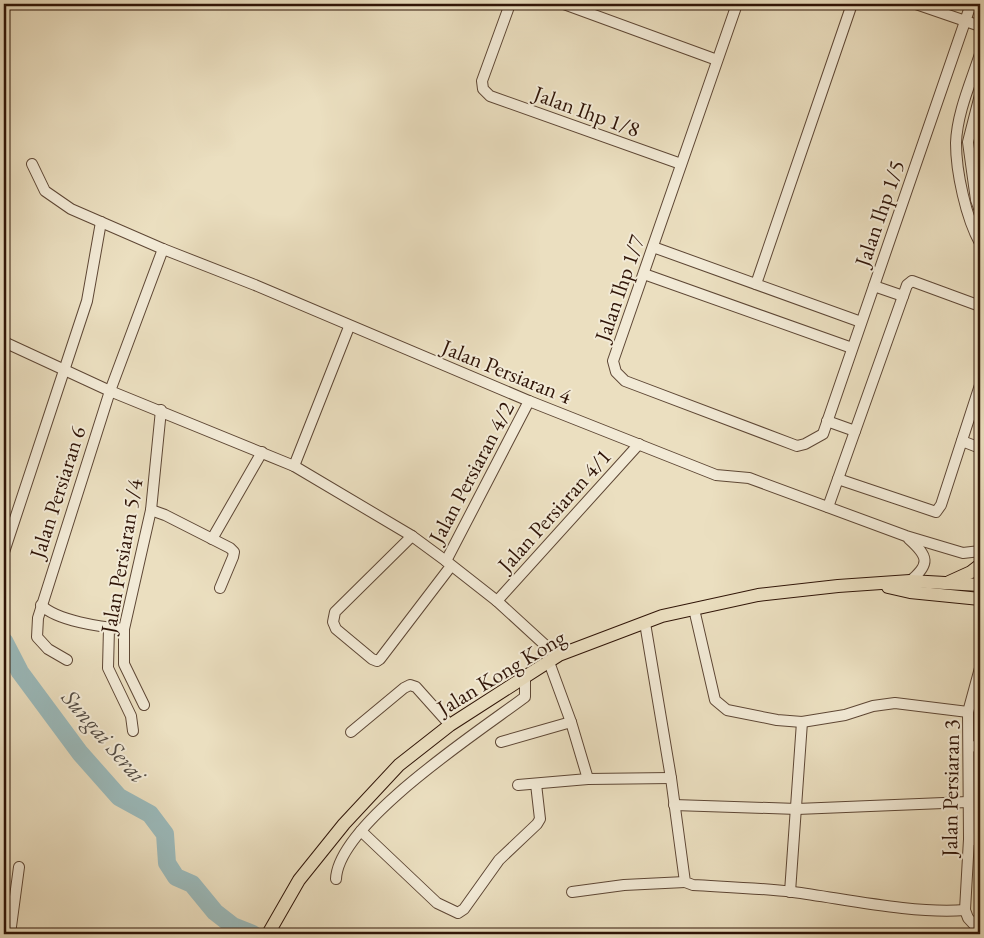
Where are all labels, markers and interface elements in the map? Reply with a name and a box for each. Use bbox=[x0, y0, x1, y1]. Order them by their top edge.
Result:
street label: Jalan Ihp 1/8 bbox=[528, 78, 644, 144]
street label: Jalan Ihp 1/5 bbox=[847, 156, 911, 272]
street label: Jalan Ihp 1/7 bbox=[587, 231, 651, 347]
street label: Jalan Persiaran 4 bbox=[436, 332, 576, 411]
street label: Jalan Persiaran 4/2 bbox=[421, 396, 521, 550]
street label: Jalan Persiaran 6 bbox=[22, 422, 93, 564]
street label: Jalan Persiaran 4/1 bbox=[490, 442, 618, 580]
street label: Jalan Persiaran 5/4 bbox=[93, 476, 149, 638]
street label: Jalan Kong Kong bbox=[430, 622, 571, 723]
water label: Sungai Serai bbox=[55, 682, 154, 790]
street label: Jalan Persiaran 3 bbox=[935, 719, 966, 859]

